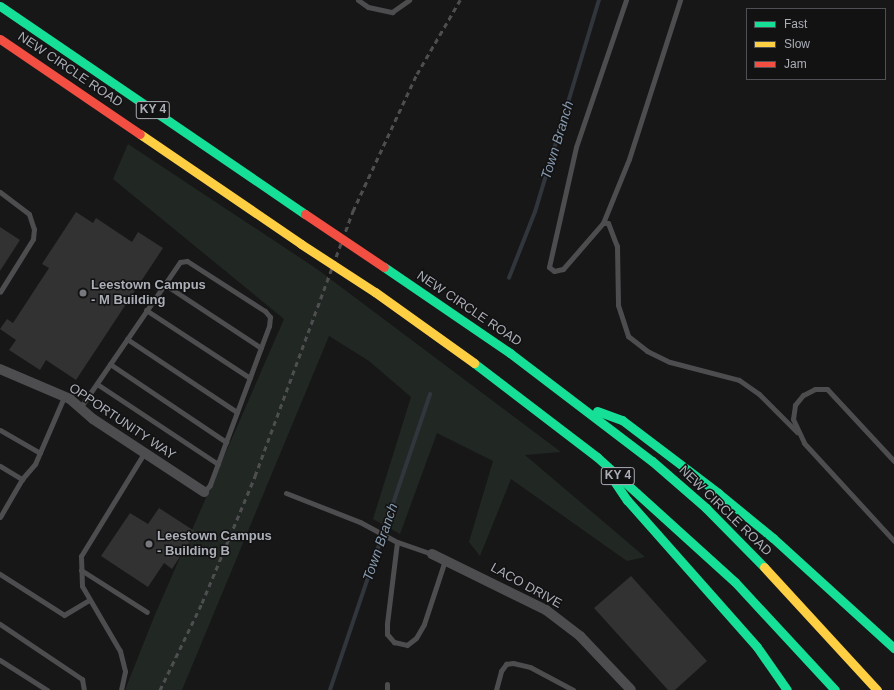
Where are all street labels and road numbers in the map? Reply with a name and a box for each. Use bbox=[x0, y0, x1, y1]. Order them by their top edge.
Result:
street label: NEW CIRCLE ROAD bbox=[15, 29, 125, 111]
road number: KY 4 bbox=[135, 100, 171, 120]
street label: NEW CIRCLE ROAD bbox=[414, 268, 524, 350]
street label: OPPORTUNITY WAY bbox=[66, 380, 178, 464]
street label: NEW CIRCLE ROAD bbox=[675, 463, 775, 559]
road number: KY 4 bbox=[600, 466, 636, 486]
street label: LACO DRIVE bbox=[488, 560, 564, 612]

